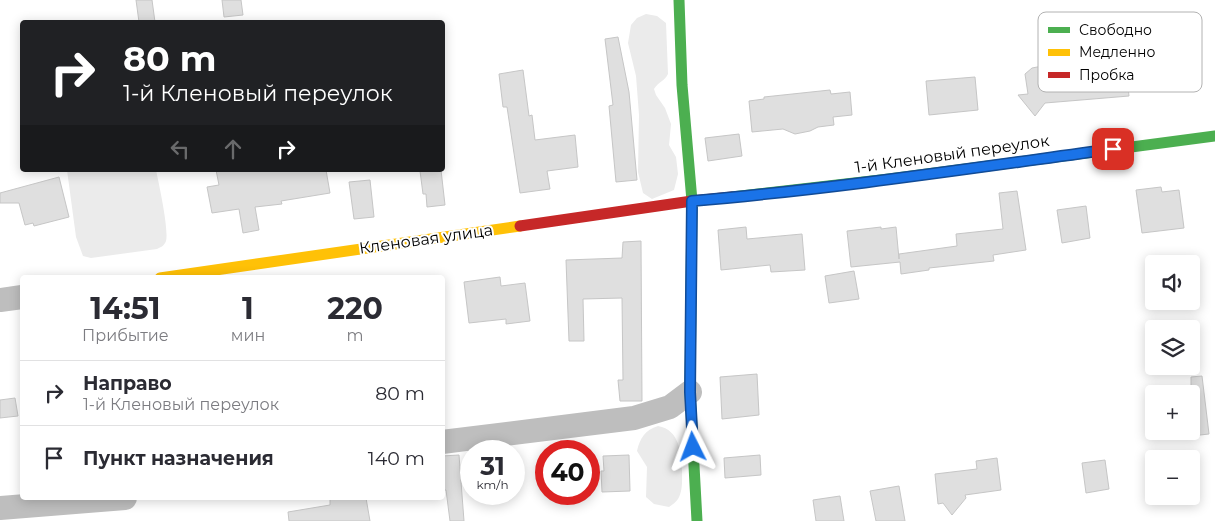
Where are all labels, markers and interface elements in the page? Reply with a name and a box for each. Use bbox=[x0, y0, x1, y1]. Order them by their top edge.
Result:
legend bbox=[1038, 12, 1202, 92]
text: Свободно bbox=[1079, 21, 1152, 39]
text: 80 m bbox=[123, 37, 217, 80]
icon: right bbox=[40, 40, 105, 105]
text: Медленно bbox=[1079, 43, 1155, 61]
text: Пробка bbox=[1079, 66, 1134, 84]
text: 1-й Кленовый переулок bbox=[123, 80, 393, 107]
pin bbox=[1092, 128, 1134, 170]
street label: 1-й Кленовый переулок bbox=[854, 131, 1051, 177]
icon: left bbox=[166, 135, 194, 163]
icon: ahead bbox=[219, 135, 247, 163]
icon: right bbox=[272, 135, 300, 163]
icon: arrive bbox=[1099, 135, 1127, 163]
street label: Кленовая улица bbox=[358, 220, 494, 258]
map controls bbox=[1145, 255, 1200, 505]
button: sound bbox=[1145, 255, 1200, 310]
text: 14:51 bbox=[90, 290, 160, 327]
text: 1 bbox=[242, 290, 254, 327]
text: 220 bbox=[327, 290, 383, 327]
button: layers bbox=[1145, 320, 1200, 375]
text: Прибытие bbox=[82, 326, 169, 345]
text: мин bbox=[231, 326, 265, 345]
text: m bbox=[347, 326, 364, 345]
text: Направо bbox=[83, 372, 172, 395]
icon: right bbox=[40, 379, 68, 407]
text: 80 m bbox=[375, 382, 425, 405]
button: + bbox=[1145, 385, 1200, 440]
text: 1-й Кленовый переулок bbox=[83, 395, 279, 414]
position arrow bbox=[666, 420, 718, 472]
speed limit sign: 40 bbox=[535, 440, 600, 505]
icon: arrive bbox=[40, 444, 68, 472]
text: Пункт назначения bbox=[83, 447, 274, 470]
text: 140 m bbox=[368, 447, 425, 470]
button: − bbox=[1145, 450, 1200, 505]
text: 31 bbox=[480, 451, 505, 481]
text: km/h bbox=[476, 477, 509, 492]

